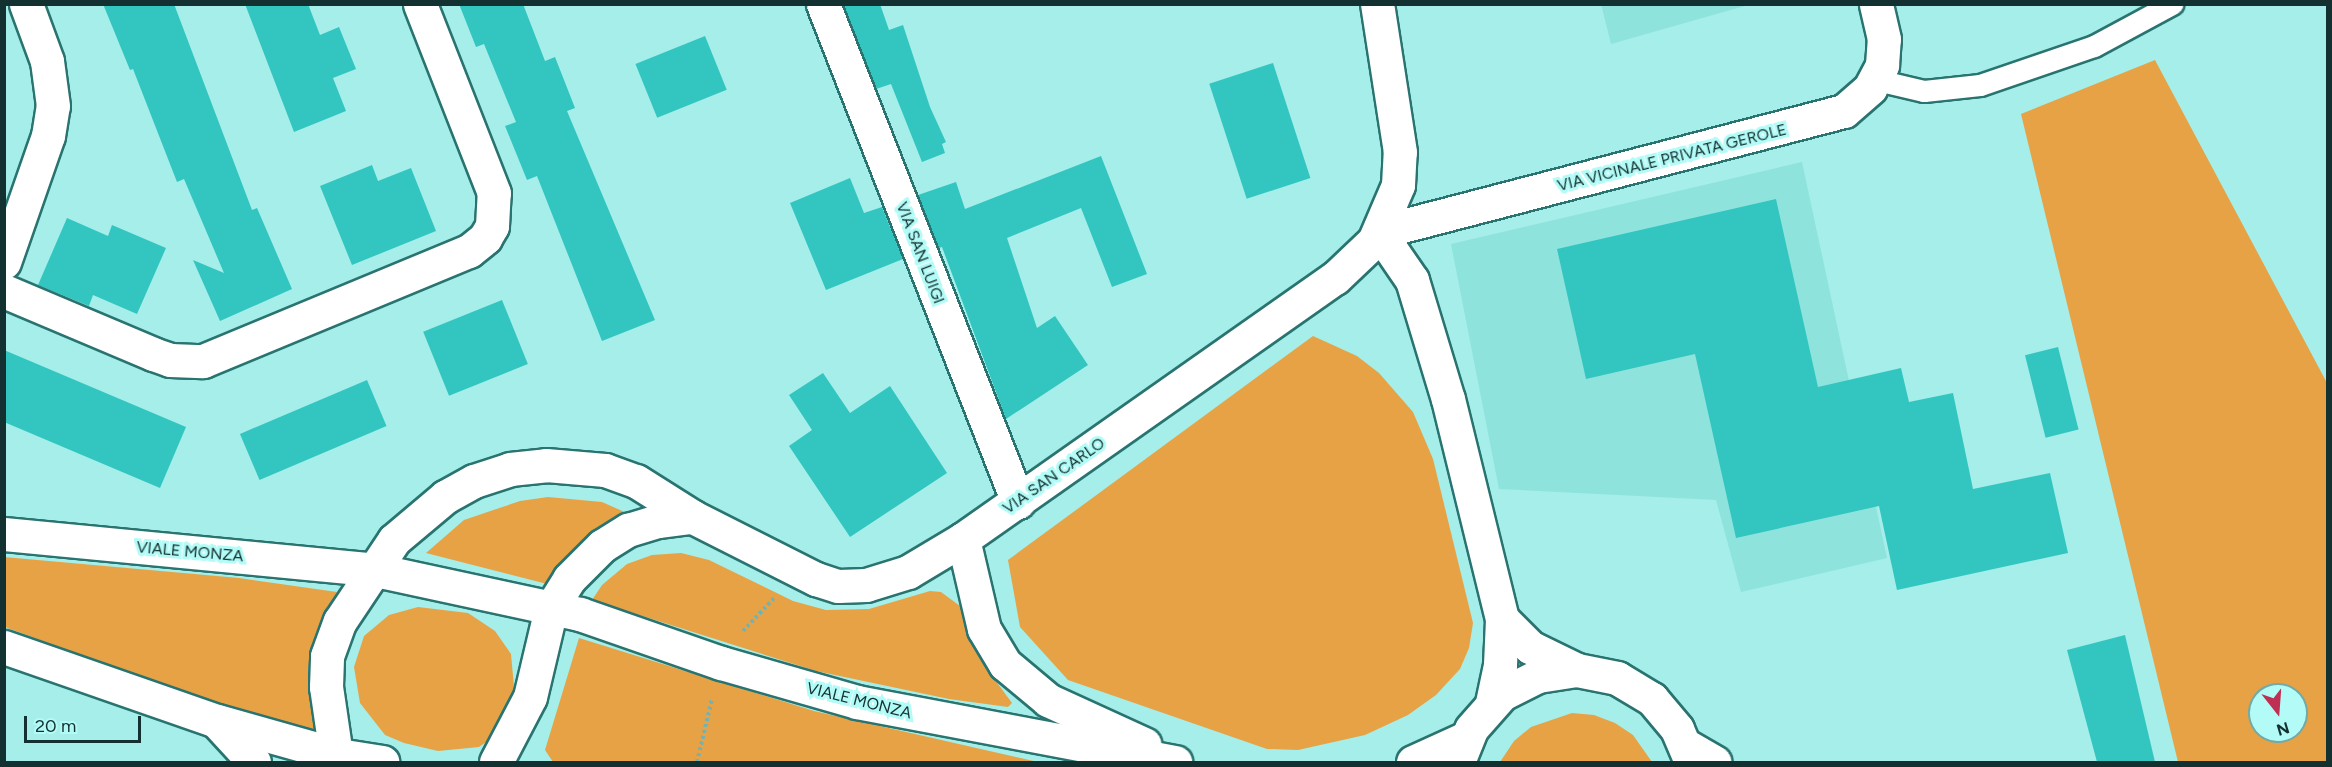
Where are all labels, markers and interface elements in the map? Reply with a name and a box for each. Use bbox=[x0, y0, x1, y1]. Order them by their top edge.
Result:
street label: VIA VICINALE PRIVATA GEROLE bbox=[1555, 120, 1789, 196]
street label: VIA SAN LUIGI bbox=[892, 199, 948, 307]
street label: VIA SAN CARLO bbox=[999, 434, 1109, 518]
street label: VIALE MONZA bbox=[136, 538, 244, 566]
street label: VIALE MONZA bbox=[805, 679, 913, 723]
north arrow bbox=[2248, 683, 2308, 743]
scale bar bbox=[27, 704, 144, 742]
text: 20 m bbox=[35, 715, 76, 737]
text: N bbox=[2274, 718, 2292, 740]

